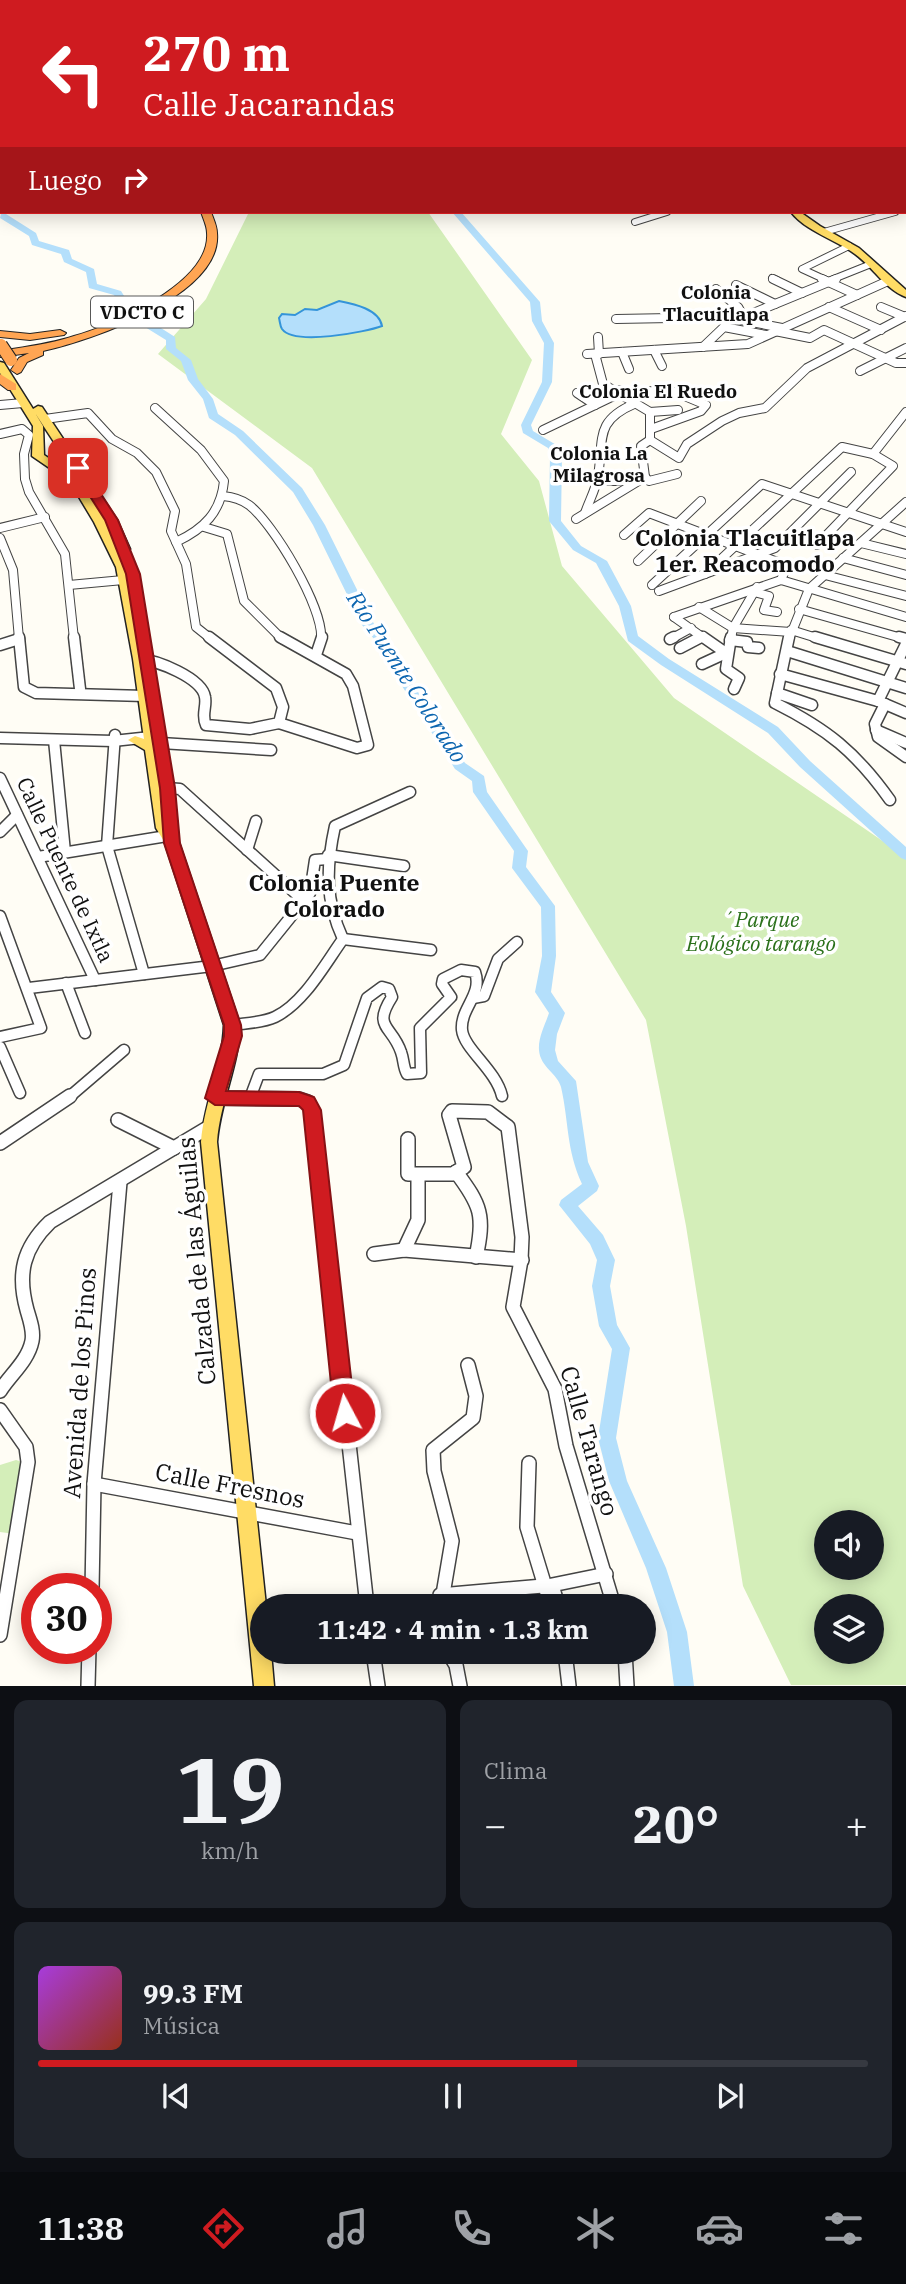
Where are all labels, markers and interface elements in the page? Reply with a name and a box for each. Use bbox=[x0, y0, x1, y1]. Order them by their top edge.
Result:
text: 270 m bbox=[143, 21, 290, 84]
icon: left bbox=[28, 28, 119, 119]
text: Calle Jacarandas bbox=[143, 83, 395, 125]
icon: right bbox=[116, 161, 154, 199]
text: Luego bbox=[28, 163, 102, 197]
district label: Colonia Tlacuitlapa bbox=[663, 280, 770, 326]
road number: VDCTO C bbox=[91, 296, 193, 328]
district label: Colonia El Ruedo bbox=[579, 379, 737, 403]
pin bbox=[48, 438, 108, 498]
district label: Colonia La Milagrosa bbox=[550, 441, 648, 487]
icon: arrive bbox=[59, 449, 97, 487]
district label: Colonia Tlacuitlapa 1er. Reacomodo bbox=[635, 522, 855, 578]
water label: Río Puente Colorado bbox=[340, 584, 475, 768]
street label: Calle Puente de Ixtla bbox=[11, 773, 121, 967]
district label: Colonia Puente Colorado bbox=[248, 867, 420, 923]
park label: ´Parque Eológico tarango bbox=[685, 905, 836, 957]
street label: Calzada de las Águilas bbox=[169, 1136, 223, 1386]
street label: Avenida de los Pinos bbox=[55, 1266, 103, 1500]
street label: Calle Tarango bbox=[553, 1362, 627, 1519]
position arrow bbox=[308, 1376, 382, 1450]
street label: Calle Fresnos bbox=[153, 1455, 308, 1515]
map controls bbox=[814, 1510, 884, 1664]
button: sound bbox=[814, 1510, 884, 1580]
speed limit sign: 30 bbox=[21, 1573, 112, 1664]
button: layers bbox=[814, 1594, 884, 1664]
text: 11:42 · 4 min · 1.3 km bbox=[317, 1612, 589, 1646]
text: 19 bbox=[175, 1730, 285, 1848]
text: Clima bbox=[484, 1755, 548, 1785]
text: 20° bbox=[633, 1790, 719, 1857]
text: − bbox=[484, 1800, 507, 1849]
text: + bbox=[845, 1800, 868, 1849]
text: km/h bbox=[201, 1835, 259, 1865]
text: 99.3 FM bbox=[143, 1976, 243, 2010]
text: Música bbox=[143, 2010, 220, 2040]
icon: previous bbox=[157, 2077, 195, 2115]
icon: pause bbox=[434, 2077, 472, 2115]
icon: next bbox=[711, 2077, 749, 2115]
icon: directions bbox=[199, 2204, 248, 2253]
icon: music bbox=[323, 2204, 372, 2253]
icon: phone bbox=[447, 2204, 496, 2253]
icon: climate bbox=[571, 2204, 620, 2253]
icon: car bbox=[695, 2204, 744, 2253]
icon: filters bbox=[819, 2204, 868, 2253]
text: 11:38 bbox=[38, 2207, 124, 2249]

